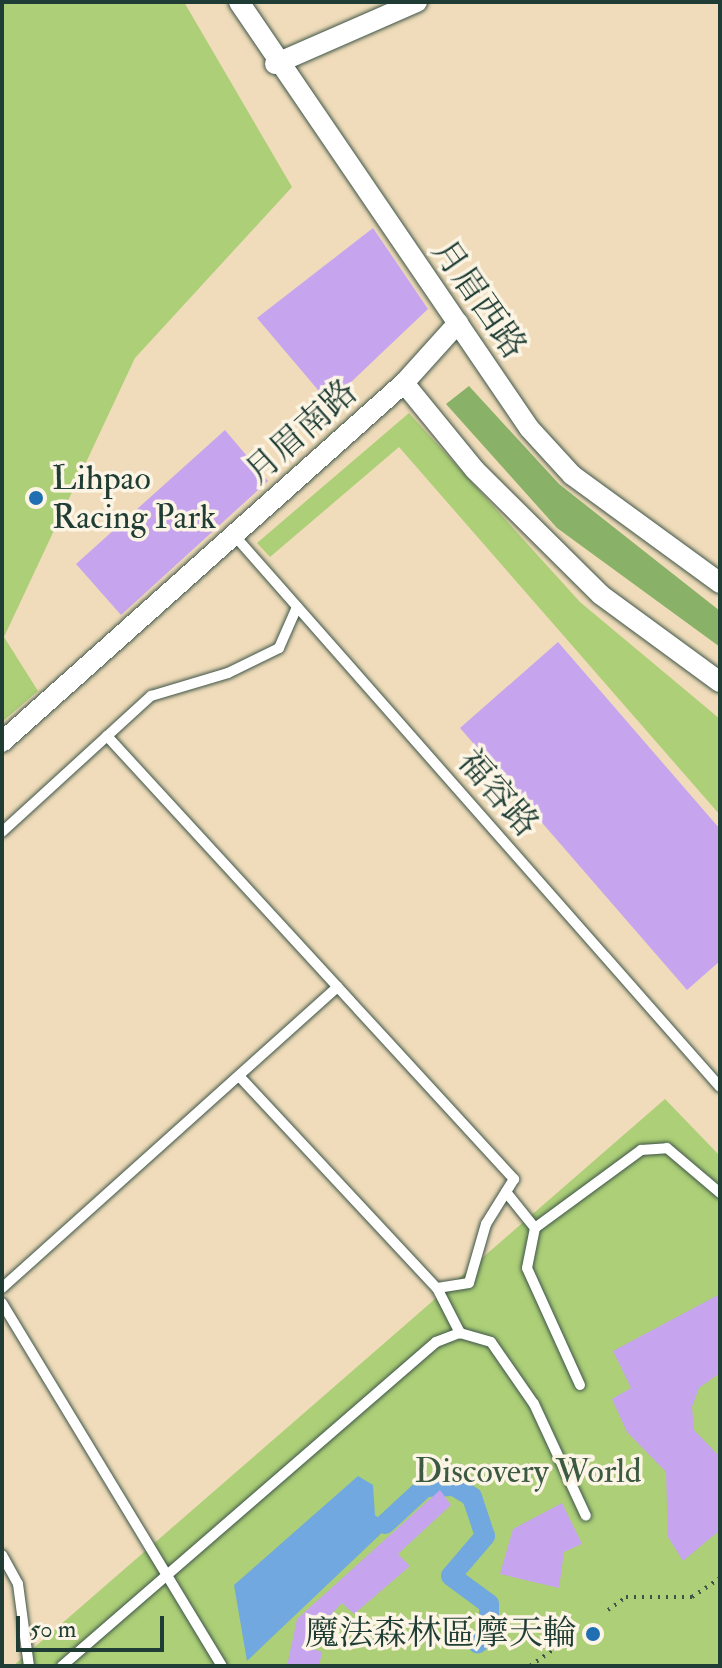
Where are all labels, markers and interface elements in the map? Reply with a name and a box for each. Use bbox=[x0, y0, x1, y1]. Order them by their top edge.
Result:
street label: 月眉西路 bbox=[423, 232, 535, 366]
street label: 月眉南路 bbox=[237, 371, 365, 493]
place label: Lihpao Racing Park bbox=[52, 458, 216, 538]
marker: Lihpao Racing Park bbox=[27, 489, 45, 507]
street label: 福容路 bbox=[449, 741, 547, 845]
park label: Discovery World bbox=[414, 1452, 642, 1492]
scale bar bbox=[20, 1600, 168, 1650]
text: 50 m bbox=[30, 1614, 76, 1645]
place label: 魔法森林區摩天輪 bbox=[305, 1614, 577, 1654]
marker: 魔法森林區摩天輪 bbox=[584, 1625, 602, 1643]

